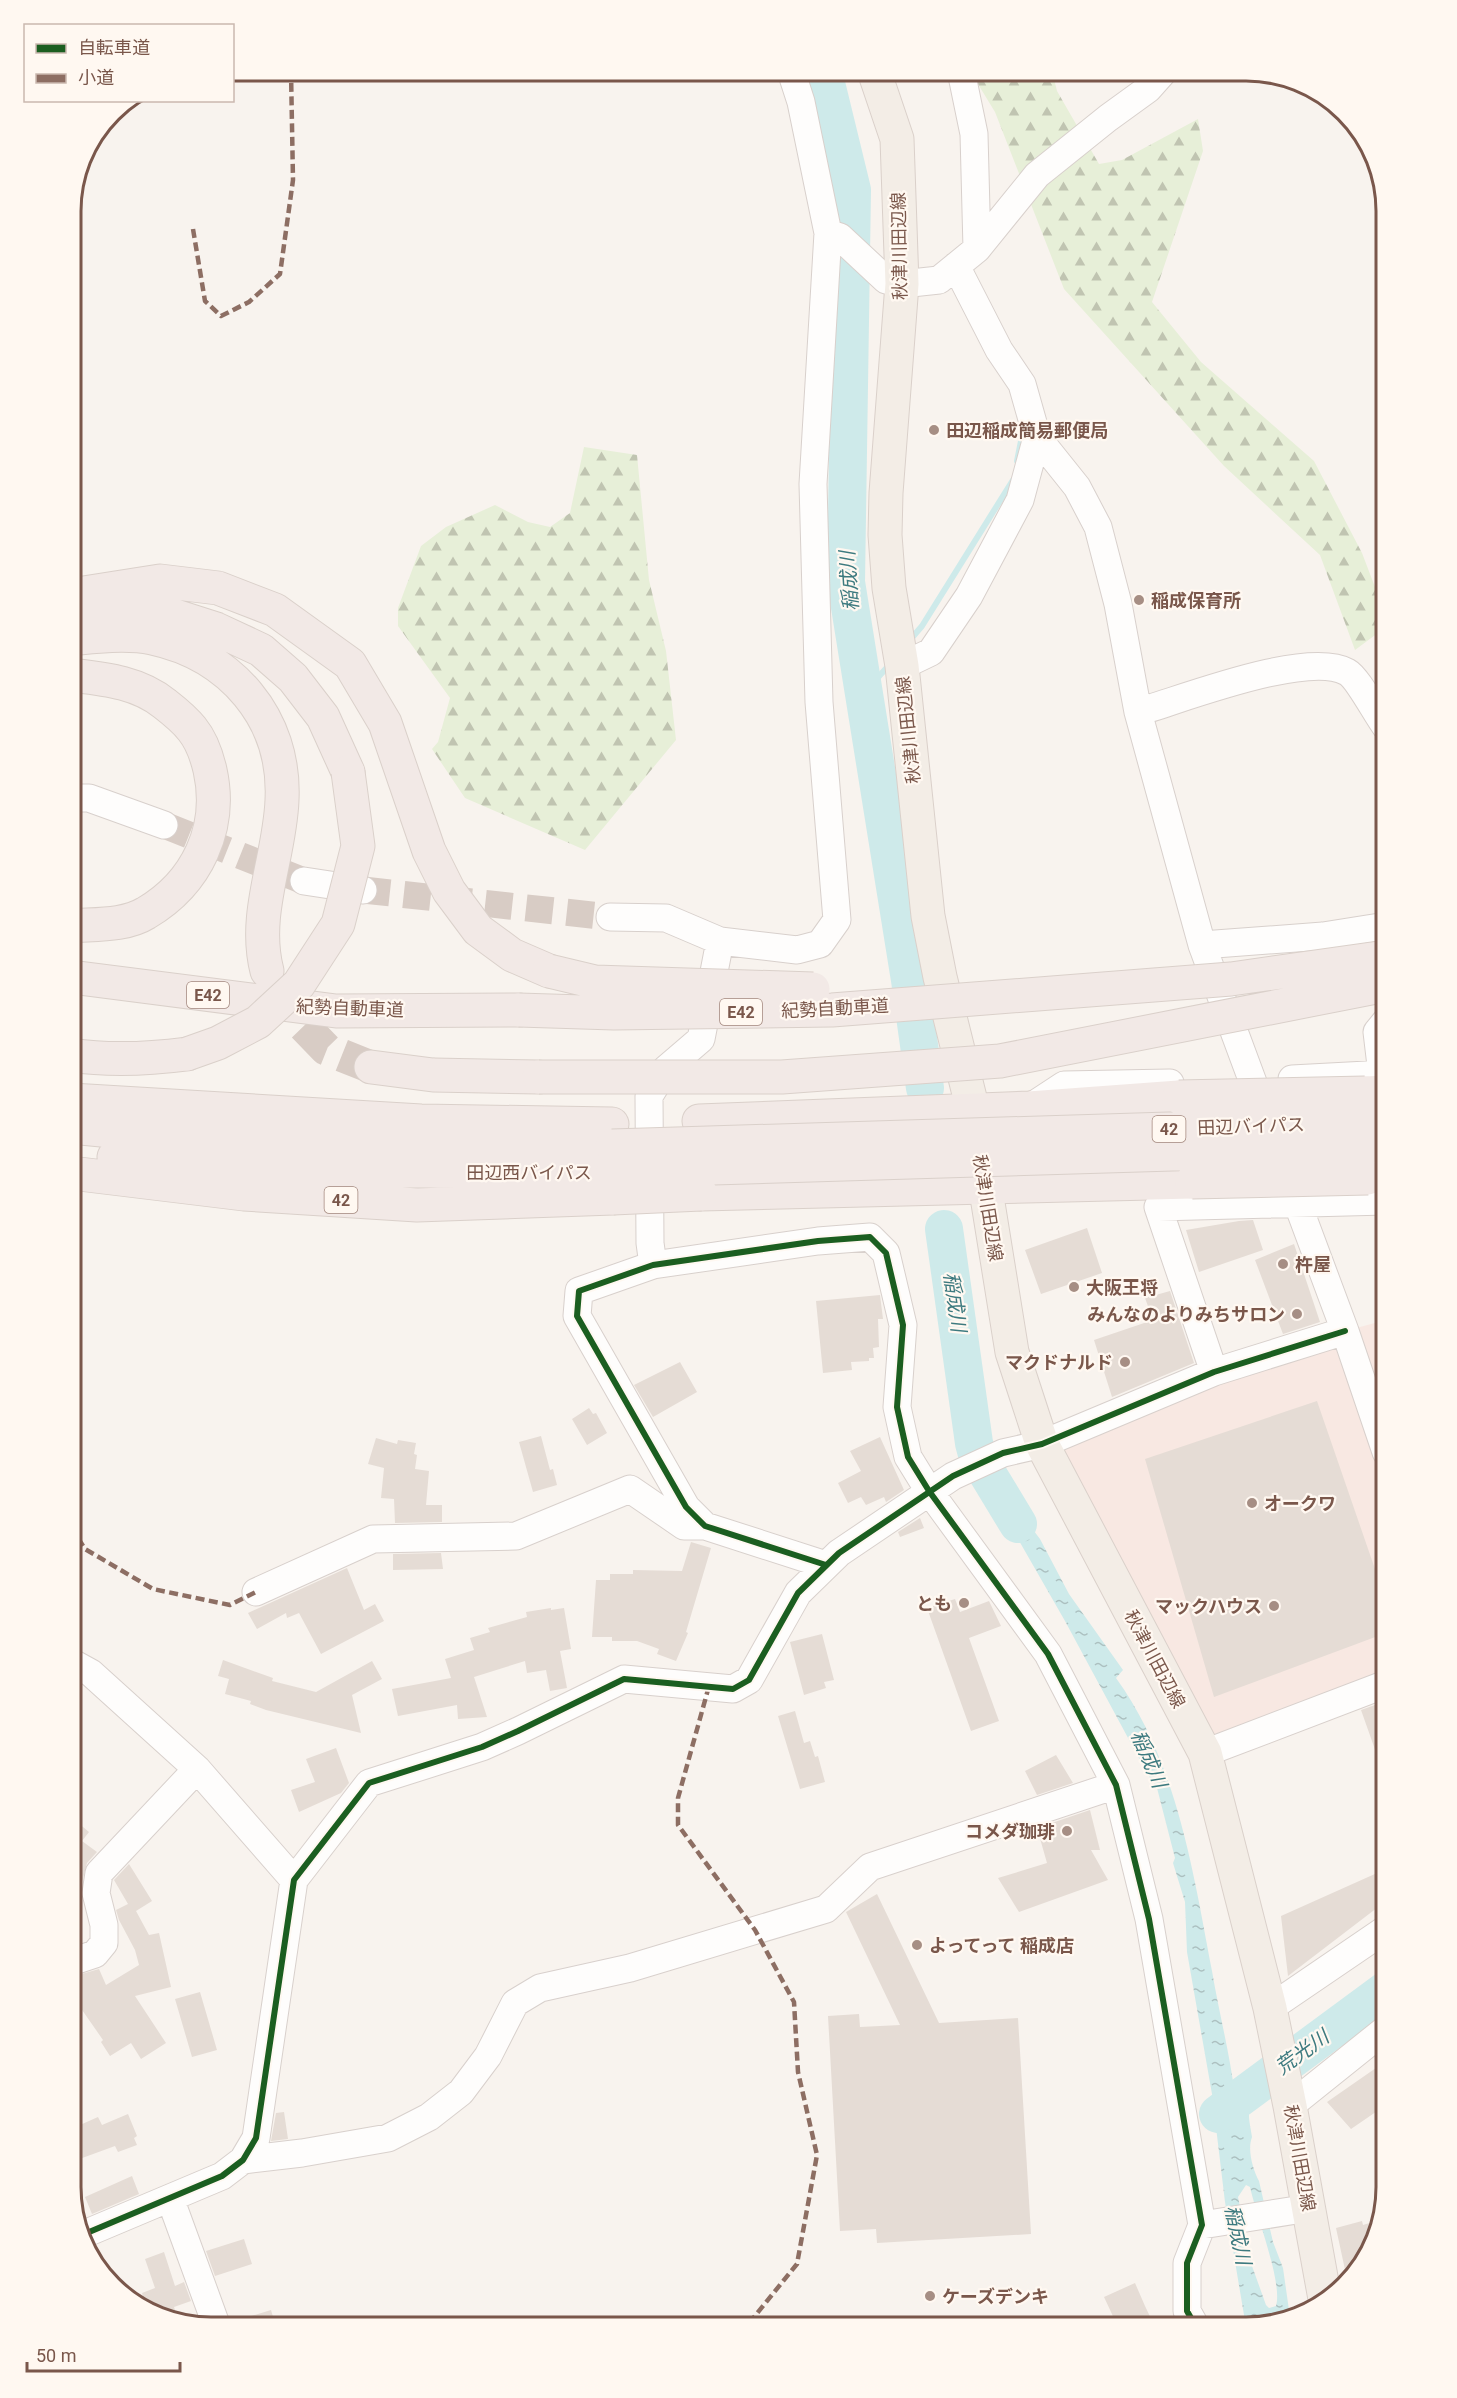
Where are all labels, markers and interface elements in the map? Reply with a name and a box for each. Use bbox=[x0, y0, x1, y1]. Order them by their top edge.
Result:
legend bbox=[24, 24, 234, 102]
text: 自転車道 bbox=[78, 37, 150, 58]
text: 小道 bbox=[78, 67, 114, 88]
street label: 秋津川田辺線 bbox=[888, 192, 910, 300]
place label: 田辺稲成簡易郵便局 bbox=[946, 420, 1108, 441]
marker: 田辺稲成簡易郵便局 bbox=[927, 423, 941, 437]
water label: 稲成川 bbox=[835, 548, 863, 612]
place label: 稲成保育所 bbox=[1151, 590, 1241, 611]
marker: 稲成保育所 bbox=[1132, 593, 1146, 607]
street label: 秋津川田辺線 bbox=[892, 675, 924, 785]
road number: E42 bbox=[187, 982, 229, 1008]
street label: 紀勢自動車道 bbox=[781, 995, 889, 1021]
street label: 紀勢自動車道 bbox=[296, 996, 404, 1020]
road number: E42 bbox=[720, 999, 762, 1025]
street label: 田辺バイパス bbox=[1197, 1114, 1305, 1138]
road number: 42 bbox=[1152, 1116, 1186, 1142]
street label: 秋津川田辺線 bbox=[969, 1153, 1007, 1263]
street label: 田辺西バイパス bbox=[466, 1162, 592, 1183]
road number: 42 bbox=[324, 1187, 358, 1213]
place label: 杵屋 bbox=[1295, 1254, 1331, 1275]
marker: 杵屋 bbox=[1276, 1257, 1290, 1271]
water label: 稲成川 bbox=[939, 1271, 971, 1335]
place label: 大阪王将 bbox=[1086, 1277, 1158, 1298]
marker: 大阪王将 bbox=[1067, 1280, 1081, 1294]
place label: みんなのよりみちサロン bbox=[1087, 1304, 1285, 1325]
marker: みんなのよりみちサロン bbox=[1290, 1307, 1304, 1321]
place label: マクドナルド bbox=[1005, 1352, 1113, 1373]
marker: マクドナルド bbox=[1118, 1355, 1132, 1369]
place label: オークワ bbox=[1264, 1493, 1336, 1514]
marker: オークワ bbox=[1245, 1496, 1259, 1510]
place label: とも bbox=[916, 1593, 952, 1614]
marker: とも bbox=[957, 1596, 971, 1610]
place label: マックハウス bbox=[1155, 1596, 1262, 1617]
marker: マックハウス bbox=[1267, 1599, 1281, 1613]
street label: 秋津川田辺線 bbox=[1120, 1606, 1190, 1712]
water label: 稲成川 bbox=[1126, 1727, 1173, 1793]
place label: コメダ珈琲 bbox=[965, 1821, 1055, 1842]
marker: コメダ珈琲 bbox=[1060, 1824, 1074, 1838]
place label: よってって 稲成店 bbox=[929, 1935, 1074, 1956]
marker: よってって 稲成店 bbox=[910, 1938, 924, 1952]
water label: 荒光川 bbox=[1271, 2023, 1335, 2079]
street label: 秋津川田辺線 bbox=[1280, 2103, 1320, 2213]
water label: 稲成川 bbox=[1220, 2203, 1256, 2269]
place label: ケーズデンキ bbox=[942, 2286, 1049, 2307]
marker: ケーズデンキ bbox=[923, 2289, 937, 2303]
scale bar bbox=[27, 2335, 180, 2373]
text: 50 m bbox=[36, 2345, 76, 2366]

